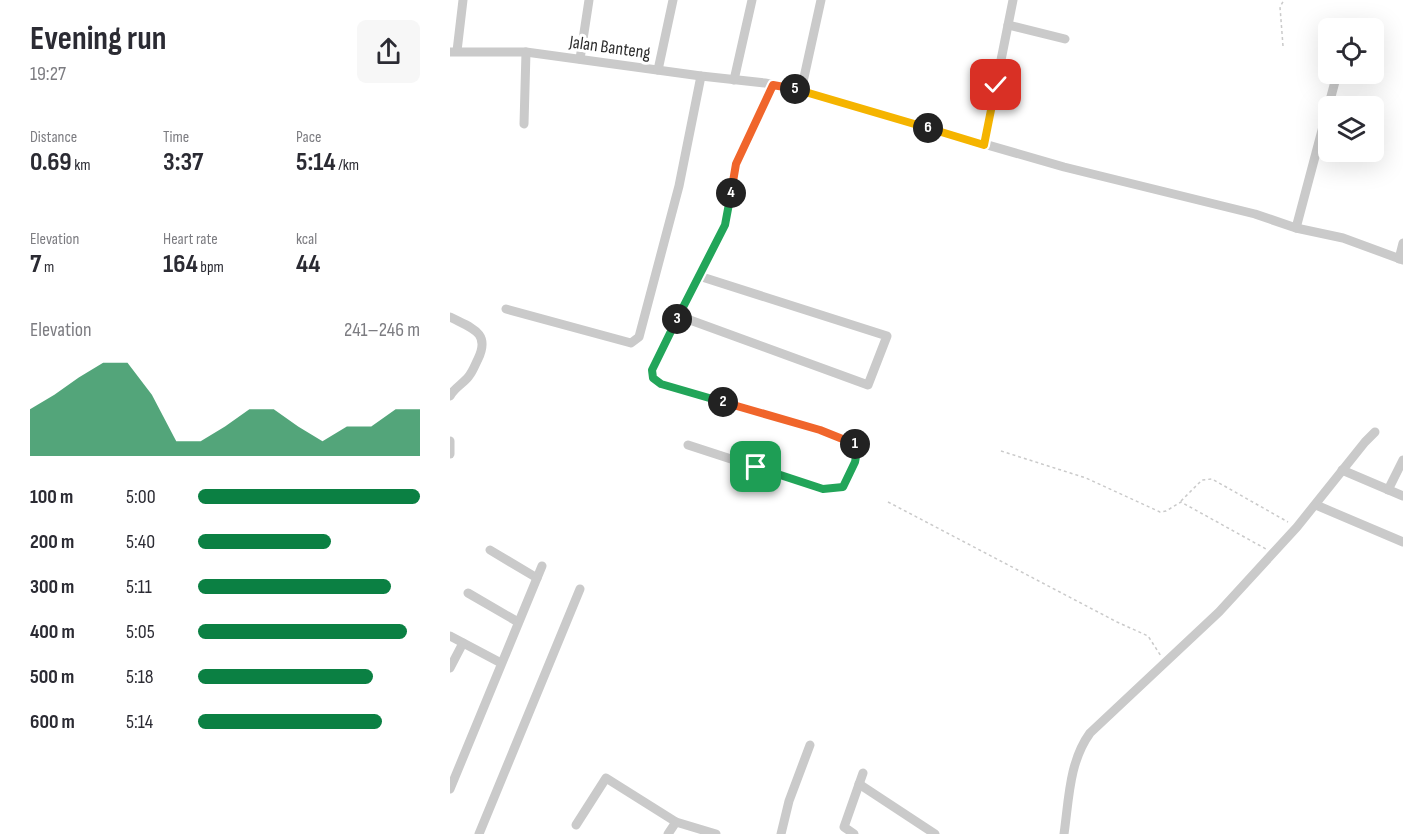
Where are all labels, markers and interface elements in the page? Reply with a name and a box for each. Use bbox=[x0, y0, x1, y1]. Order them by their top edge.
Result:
map controls bbox=[1318, 18, 1384, 162]
button: locate bbox=[1318, 18, 1384, 84]
text: Evening run bbox=[30, 19, 166, 59]
button: share bbox=[357, 20, 420, 83]
street label: Jalan Banteng bbox=[567, 31, 652, 64]
pin bbox=[970, 59, 1021, 110]
text: 19:27 bbox=[30, 62, 66, 86]
icon: check bbox=[979, 68, 1012, 101]
pin: 5 bbox=[780, 74, 810, 104]
text: 5 bbox=[791, 79, 799, 98]
button: layers bbox=[1318, 96, 1384, 162]
pin: 6 bbox=[913, 113, 943, 143]
text: 6 bbox=[924, 118, 932, 137]
text: Distance bbox=[30, 128, 77, 147]
text: Time bbox=[163, 128, 189, 147]
text: Pace bbox=[296, 128, 321, 147]
text: 0.69 bbox=[30, 147, 72, 178]
text: 3:37 bbox=[163, 147, 203, 178]
text: 5:14 bbox=[296, 147, 336, 178]
text: km bbox=[72, 156, 91, 175]
text: /km bbox=[336, 156, 359, 175]
pin: 4 bbox=[716, 178, 746, 208]
text: 4 bbox=[727, 183, 735, 202]
text: Elevation bbox=[30, 230, 79, 249]
text: Heart rate bbox=[163, 230, 218, 249]
text: kcal bbox=[296, 230, 317, 249]
text: 7 bbox=[30, 249, 41, 280]
text: 164 bbox=[163, 249, 198, 280]
text: 44 bbox=[296, 249, 320, 280]
text: m bbox=[41, 258, 54, 277]
text: bpm bbox=[198, 258, 224, 277]
pin: 3 bbox=[662, 304, 692, 334]
text: 3 bbox=[673, 309, 681, 328]
text: Elevation bbox=[30, 318, 92, 342]
text: 241–246 m bbox=[344, 318, 420, 342]
pin: 2 bbox=[708, 387, 738, 417]
text: 2 bbox=[719, 392, 727, 411]
pin: 1 bbox=[840, 429, 870, 459]
text: 1 bbox=[852, 434, 858, 453]
pin bbox=[730, 441, 781, 492]
icon: arrive bbox=[739, 450, 772, 483]
text: 100 m bbox=[30, 485, 73, 509]
text: 5:00 bbox=[126, 485, 156, 509]
text: 200 m bbox=[30, 530, 74, 554]
text: 5:40 bbox=[126, 530, 155, 554]
text: 300 m bbox=[30, 575, 74, 599]
text: 5:11 bbox=[126, 575, 152, 599]
text: 400 m bbox=[30, 620, 75, 644]
text: 5:05 bbox=[126, 620, 155, 644]
text: 500 m bbox=[30, 665, 74, 689]
text: 5:18 bbox=[126, 665, 154, 689]
text: 600 m bbox=[30, 710, 75, 734]
text: 5:14 bbox=[126, 710, 153, 734]

